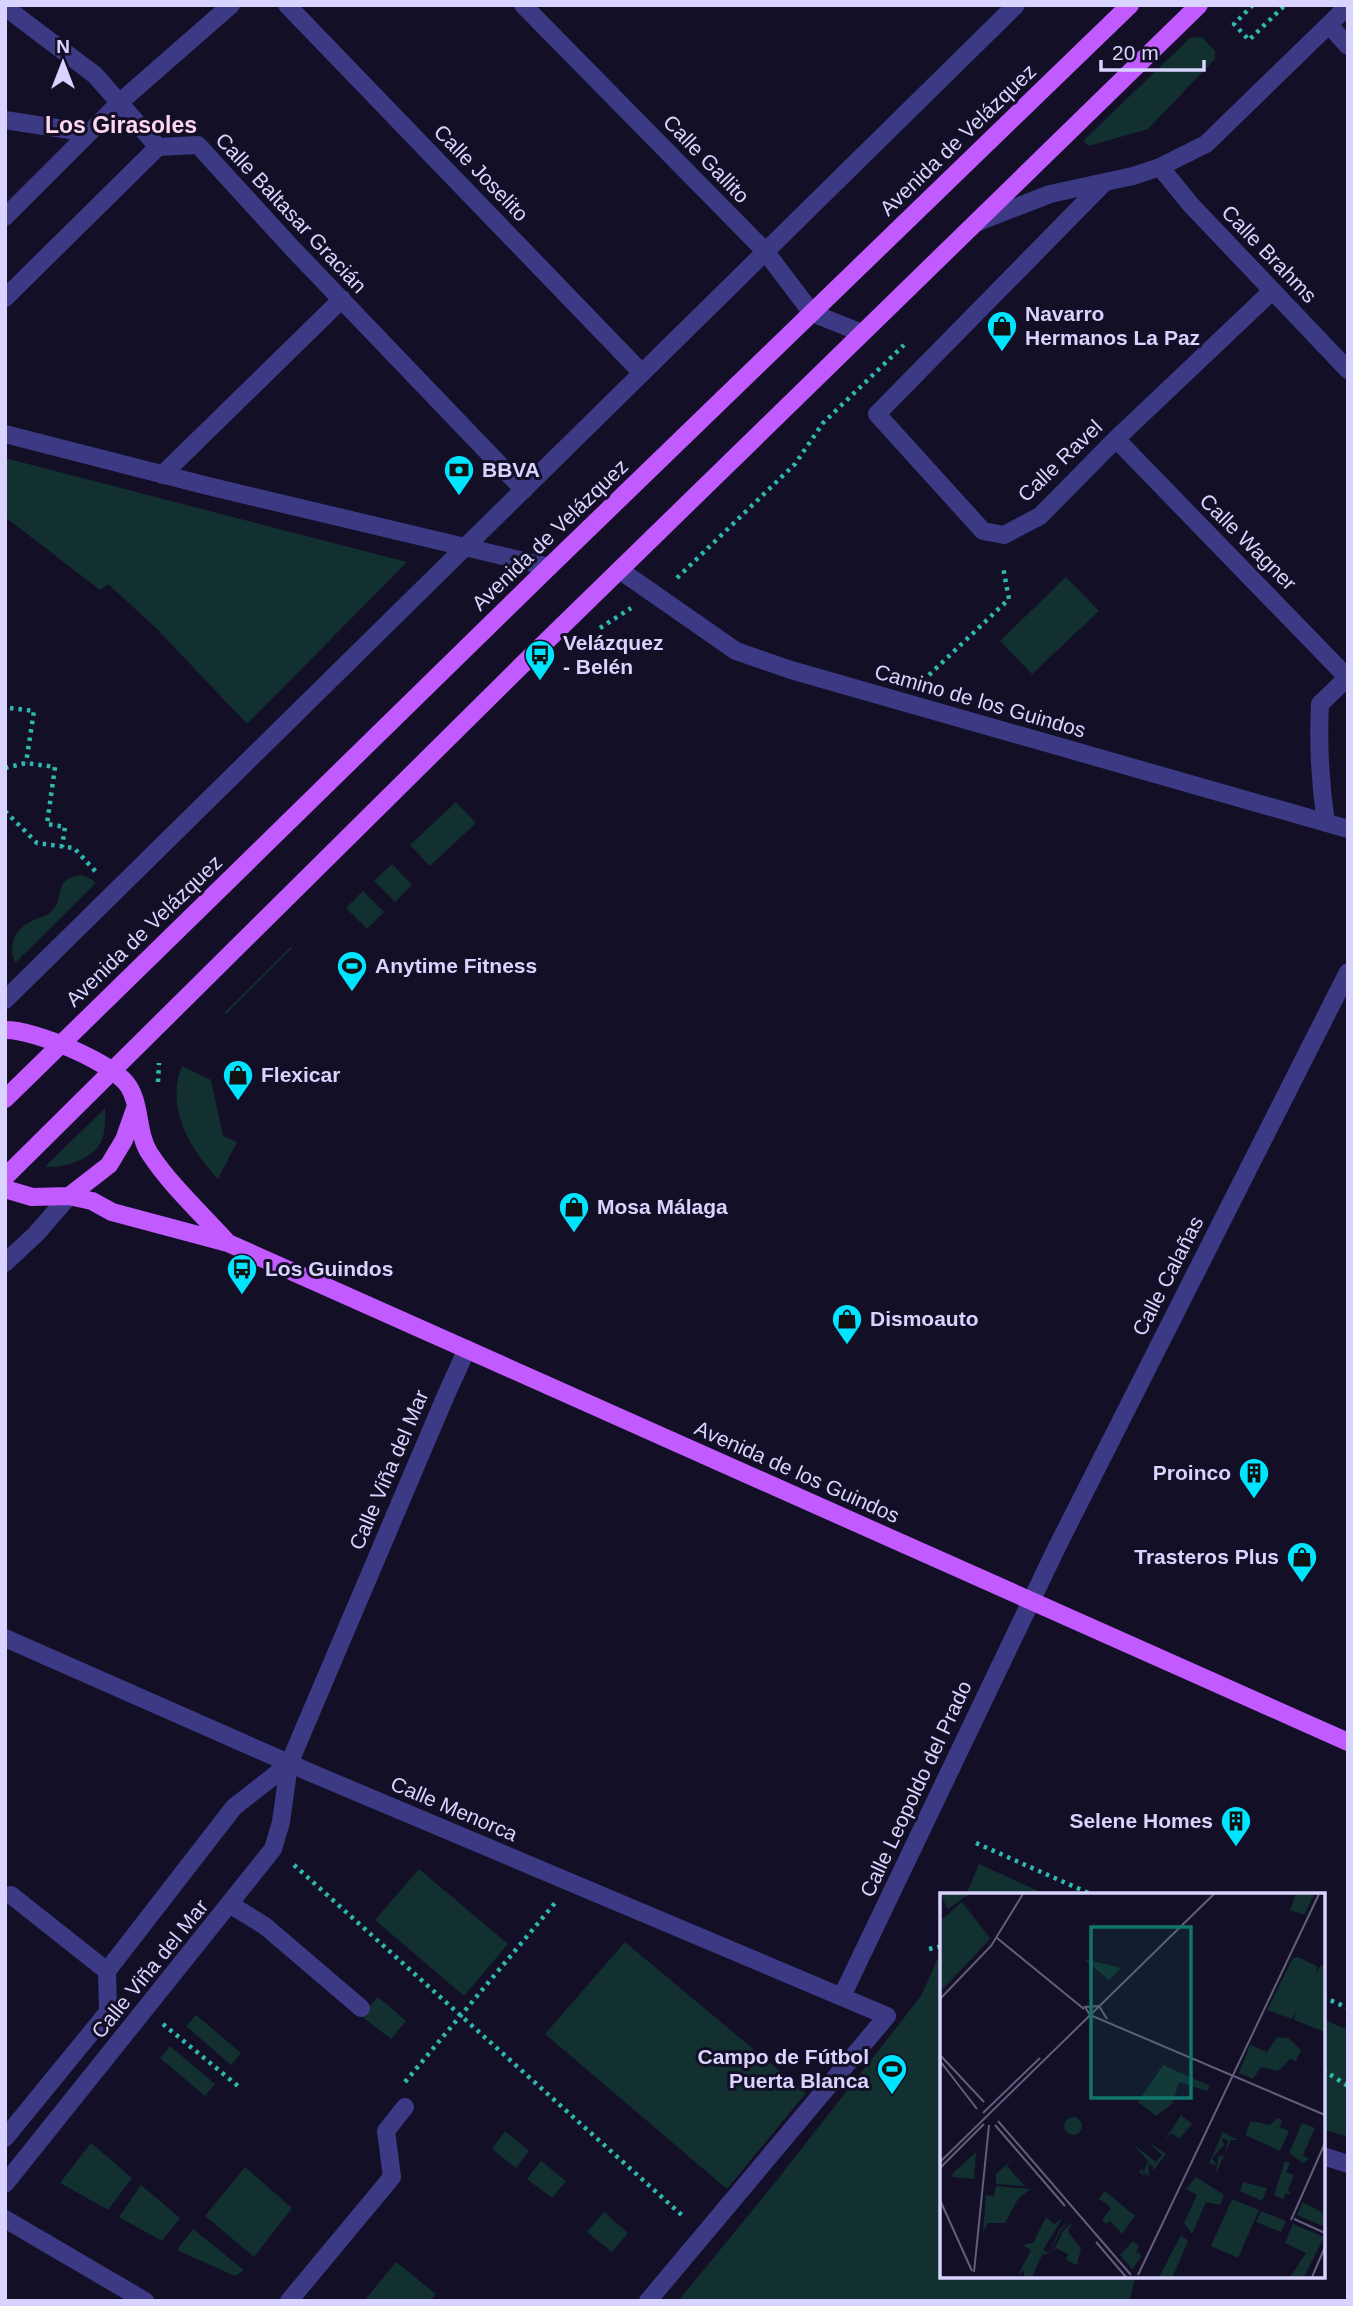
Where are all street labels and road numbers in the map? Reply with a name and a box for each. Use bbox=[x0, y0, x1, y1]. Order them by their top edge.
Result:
street label: Avenida de Velázquez bbox=[875, 59, 1040, 220]
street label: Calle Gallito bbox=[659, 110, 754, 207]
street label: Calle Joselito bbox=[430, 120, 533, 226]
street label: Calle Baltasar Gracián bbox=[211, 128, 371, 297]
street label: Calle Brahms bbox=[1217, 200, 1321, 307]
street label: Calle Ravel bbox=[1013, 415, 1106, 506]
street label: Avenida de Velázquez bbox=[467, 454, 632, 615]
street label: Calle Wagner bbox=[1196, 489, 1301, 594]
street label: Camino de los Guindos bbox=[872, 659, 1088, 742]
street label: Avenida de Velázquez bbox=[61, 850, 226, 1011]
street label: Calle Calañas bbox=[1128, 1212, 1207, 1339]
street label: Calle Viña del Mar bbox=[345, 1387, 433, 1553]
street label: Avenida de los Guindos bbox=[691, 1416, 903, 1527]
street label: Calle Leopoldo del Prado bbox=[855, 1677, 976, 1901]
street label: Calle Menorca bbox=[387, 1772, 521, 1846]
street label: Calle Viña del Mar bbox=[87, 1895, 212, 2042]

